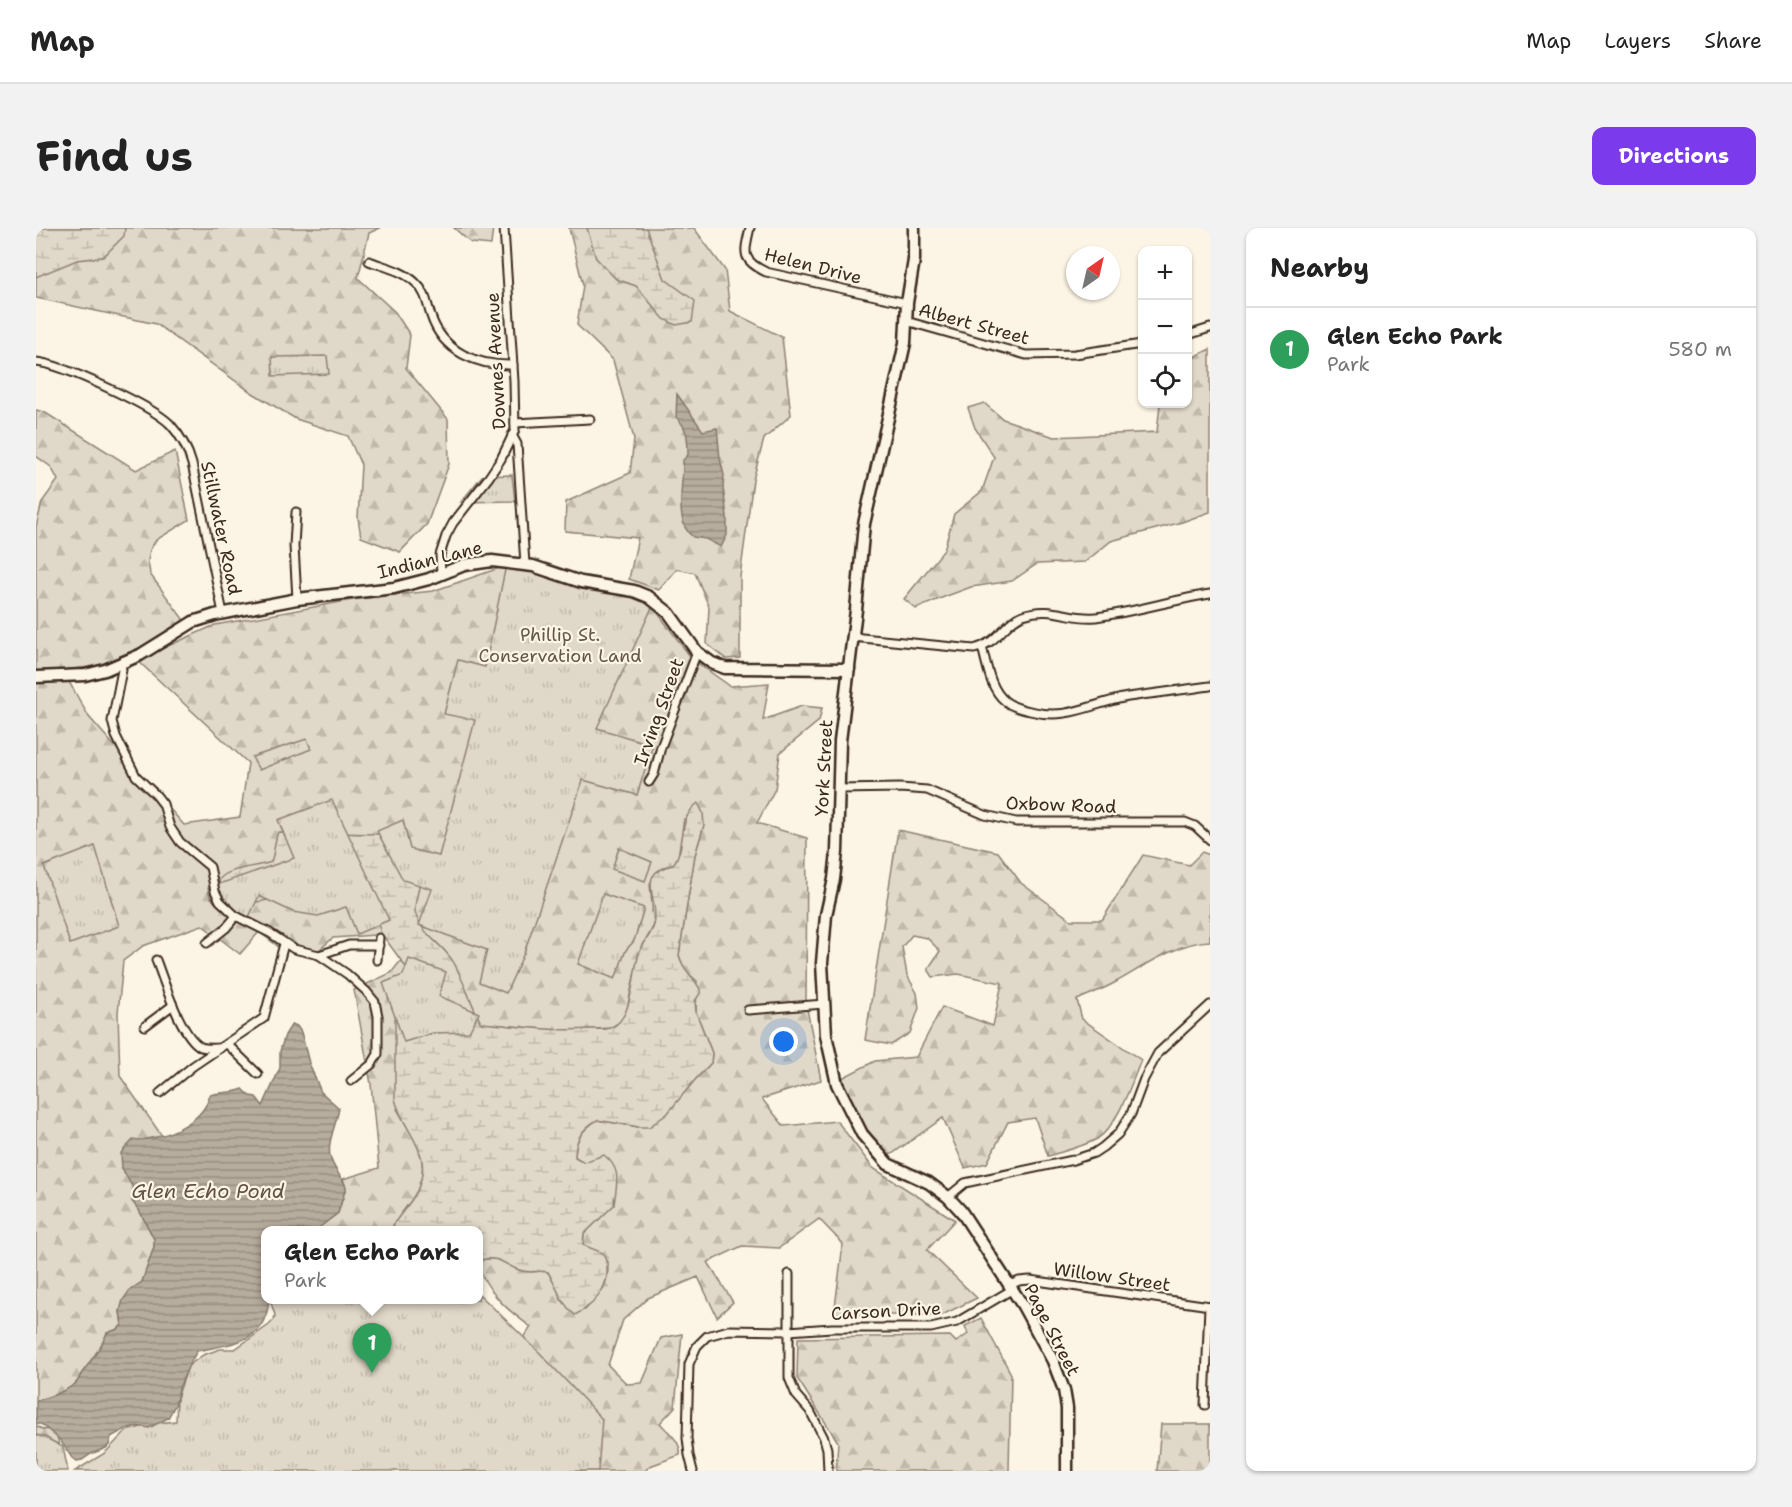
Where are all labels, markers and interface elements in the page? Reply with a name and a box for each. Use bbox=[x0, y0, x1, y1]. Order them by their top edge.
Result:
text: Map bbox=[30, 22, 95, 60]
text: Map bbox=[1526, 27, 1571, 55]
text: Layers bbox=[1604, 27, 1671, 55]
text: Share bbox=[1704, 27, 1762, 55]
button: Directions bbox=[1592, 127, 1756, 185]
text: Find us bbox=[36, 128, 193, 184]
street label: Helen Drive bbox=[762, 242, 864, 290]
north arrow bbox=[1066, 246, 1120, 300]
map controls bbox=[1138, 246, 1192, 408]
button: + bbox=[1138, 246, 1192, 300]
text: Nearby bbox=[1270, 250, 1369, 285]
street label: Downes Avenue bbox=[480, 292, 512, 430]
street label: Albert Street bbox=[916, 298, 1032, 350]
button: − bbox=[1138, 300, 1192, 354]
text: Glen Echo Park bbox=[1327, 322, 1503, 351]
text: 1 bbox=[1285, 336, 1294, 362]
text: 580 m bbox=[1669, 336, 1732, 362]
text: Park bbox=[1327, 351, 1370, 377]
button: locate bbox=[1138, 354, 1192, 408]
street label: Stillwater Road bbox=[195, 459, 247, 597]
street label: Indian Lane bbox=[375, 535, 485, 585]
park label: Phillip St. Conservation Land bbox=[478, 623, 642, 668]
street label: Irving Street bbox=[628, 655, 690, 769]
street label: York Street bbox=[809, 719, 839, 817]
street label: Oxbow Road bbox=[1005, 791, 1117, 819]
your location bbox=[769, 1027, 798, 1056]
water label: Glen Echo Pond bbox=[131, 1178, 285, 1204]
popup bbox=[261, 1226, 483, 1304]
text: Glen Echo Park bbox=[284, 1238, 460, 1267]
street label: Willow Street bbox=[1052, 1257, 1172, 1297]
text: Park bbox=[284, 1267, 327, 1293]
street label: Page Street bbox=[1018, 1280, 1086, 1380]
street label: Carson Drive bbox=[830, 1296, 942, 1326]
pin: 1 bbox=[352, 1324, 392, 1373]

